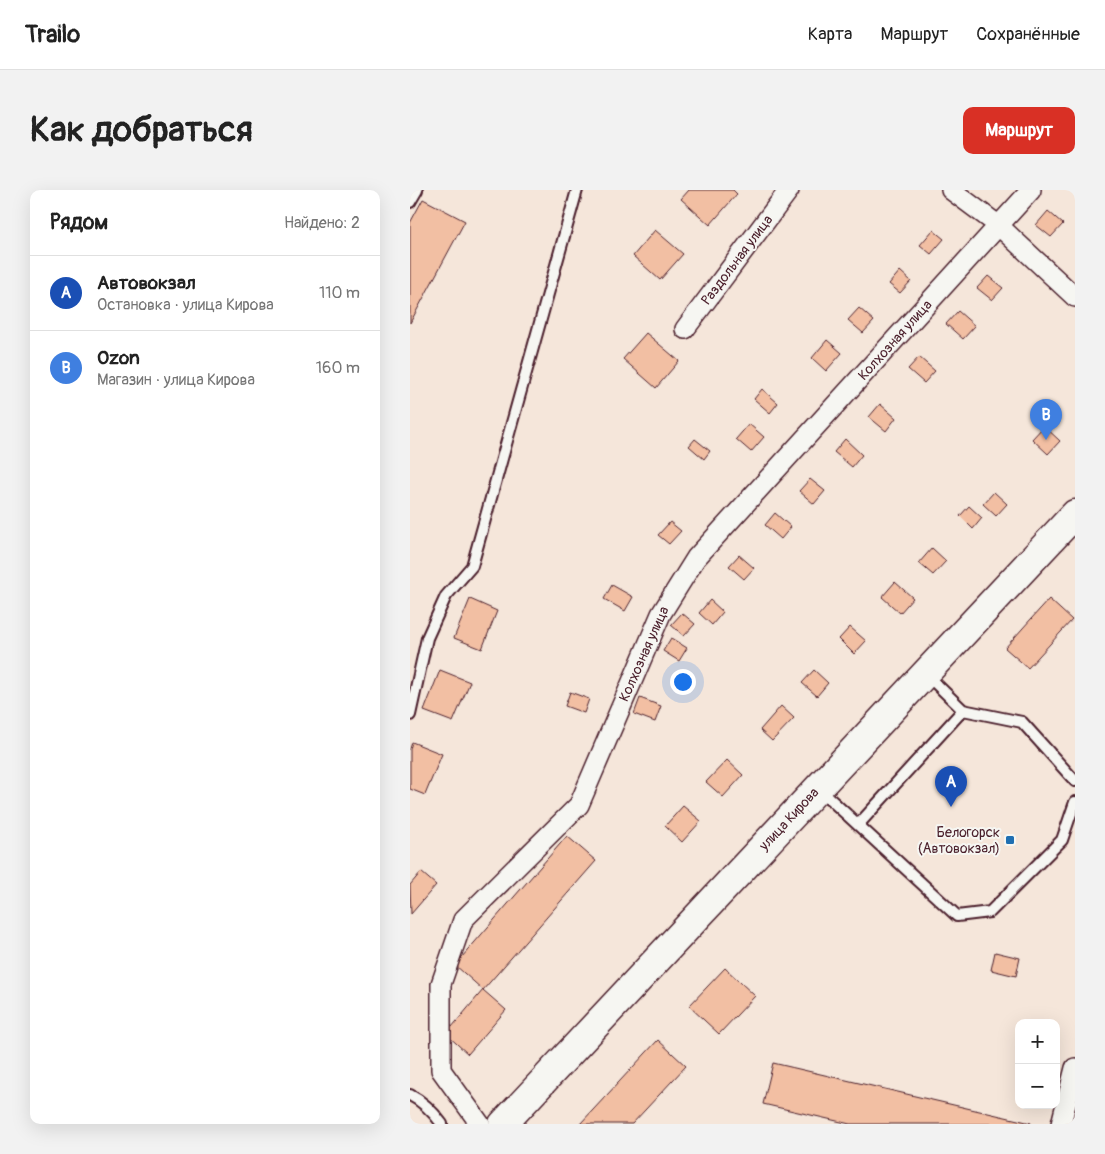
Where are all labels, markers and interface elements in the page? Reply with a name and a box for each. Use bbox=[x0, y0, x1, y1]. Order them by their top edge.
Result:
text: Trailo bbox=[25, 20, 80, 49]
text: Карта bbox=[808, 23, 852, 46]
text: Маршрут bbox=[880, 23, 948, 46]
text: Сохранённые bbox=[976, 23, 1080, 46]
button: Маршрут bbox=[963, 107, 1075, 154]
text: Как добраться bbox=[30, 108, 253, 152]
text: Рядом bbox=[50, 209, 108, 236]
street label: Раздольная улица bbox=[698, 212, 776, 308]
text: Найдено: 2 bbox=[284, 213, 360, 233]
text: Автовокзал bbox=[97, 271, 196, 295]
text: A bbox=[61, 283, 71, 303]
text: 110 m bbox=[319, 283, 360, 303]
text: Остановка · улица Кирова bbox=[97, 295, 274, 315]
street label: Колхозная улица bbox=[855, 296, 935, 384]
text: Ozon bbox=[97, 346, 140, 370]
text: B bbox=[61, 358, 71, 378]
text: 160 m bbox=[316, 358, 360, 378]
text: Магазин · улица Кирова bbox=[97, 370, 255, 390]
pin: B bbox=[1030, 399, 1062, 440]
street label: Колхозная улица bbox=[615, 604, 673, 704]
your location bbox=[670, 669, 696, 695]
pin: A bbox=[935, 766, 967, 807]
street label: улица Кирова bbox=[755, 784, 822, 855]
place label: Белогорск (Автовокзал) bbox=[918, 824, 1000, 857]
marker: Белогорск (Автовокзал) bbox=[1004, 834, 1016, 846]
map controls bbox=[1015, 1019, 1060, 1109]
button: + bbox=[1015, 1019, 1060, 1064]
button: − bbox=[1015, 1064, 1060, 1109]

